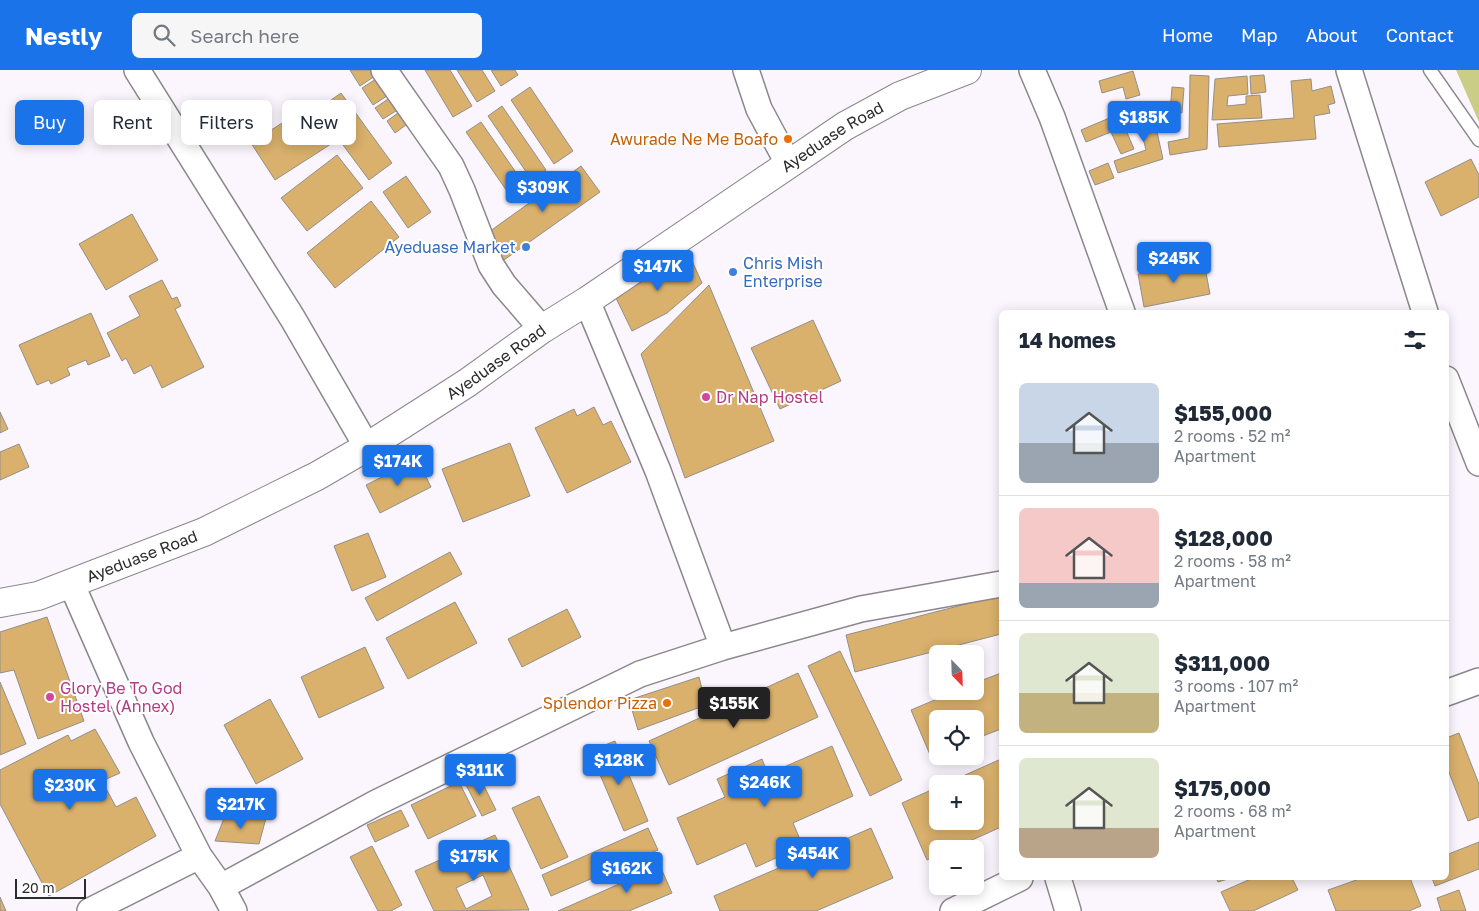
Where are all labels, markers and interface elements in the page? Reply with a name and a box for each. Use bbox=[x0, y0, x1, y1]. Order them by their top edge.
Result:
search box bbox=[132, 13, 482, 58]
text: Nestly bbox=[25, 21, 102, 50]
icon: search bbox=[150, 21, 178, 49]
text: Search here bbox=[190, 24, 299, 47]
text: Home bbox=[1162, 24, 1213, 46]
text: Map bbox=[1241, 24, 1278, 46]
text: About bbox=[1306, 24, 1358, 46]
text: Contact bbox=[1386, 24, 1454, 46]
street label: Ayeduase Road bbox=[777, 97, 887, 176]
chip: Buy bbox=[15, 100, 84, 145]
chip: Rent bbox=[94, 100, 171, 145]
chip: Filters bbox=[181, 100, 272, 145]
chip: New bbox=[282, 100, 356, 145]
pin: $185K bbox=[1109, 100, 1179, 143]
text: $185K bbox=[1119, 107, 1169, 127]
place label: Awurade Ne Me Boafo bbox=[610, 129, 778, 149]
marker: Awurade Ne Me Boafo bbox=[782, 133, 794, 145]
pin: $309K bbox=[508, 170, 578, 213]
text: $309K bbox=[517, 177, 569, 197]
place label: Ayeduase Market bbox=[385, 237, 516, 257]
marker: Ayeduase Market bbox=[520, 241, 532, 253]
pin: $245K bbox=[1139, 242, 1209, 284]
text: $245K bbox=[1148, 248, 1200, 268]
pin: $147K bbox=[623, 250, 693, 292]
place label: Chris Mish Enterprise bbox=[743, 253, 823, 291]
text: $147K bbox=[633, 256, 683, 276]
marker: Chris Mish Enterprise bbox=[727, 266, 739, 278]
street label: Ayeduase Road bbox=[442, 320, 549, 404]
icon: filters bbox=[1401, 326, 1429, 354]
text: 14 homes bbox=[1019, 327, 1116, 353]
place label: Dr Nap Hostel bbox=[716, 387, 824, 407]
marker: Dr Nap Hostel bbox=[700, 391, 712, 403]
text: $155,000 bbox=[1174, 400, 1272, 426]
icon: home bbox=[1059, 403, 1119, 463]
text: 2 rooms · 52 m² bbox=[1174, 426, 1290, 446]
pin: $174K bbox=[363, 444, 433, 487]
text: Apartment bbox=[1174, 446, 1256, 466]
text: $174K bbox=[373, 451, 423, 471]
text: $128,000 bbox=[1174, 525, 1273, 551]
street label: Ayeduase Road bbox=[84, 526, 200, 586]
icon: home bbox=[1059, 528, 1119, 588]
text: 2 rooms · 58 m² bbox=[1174, 551, 1291, 571]
text: Apartment bbox=[1174, 571, 1256, 591]
north arrow bbox=[929, 645, 984, 700]
map controls bbox=[929, 645, 984, 895]
text: $311,000 bbox=[1174, 650, 1270, 676]
icon: home bbox=[1059, 653, 1119, 713]
text: 3 rooms · 107 m² bbox=[1174, 676, 1298, 696]
place label: Glory Be To God Hostel (Annex) bbox=[60, 678, 182, 716]
pin: $155K bbox=[699, 686, 769, 729]
marker: Glory Be To God Hostel (Annex) bbox=[44, 691, 56, 703]
place label: Splendor Pizza bbox=[543, 693, 657, 713]
text: $155K bbox=[709, 693, 759, 713]
text: Apartment bbox=[1174, 696, 1256, 716]
marker: Splendor Pizza bbox=[661, 697, 673, 709]
button: locate bbox=[929, 710, 984, 765]
pin: $128K bbox=[584, 744, 654, 786]
text: $128K bbox=[594, 750, 644, 770]
pin: $311K bbox=[445, 754, 515, 796]
text: $311K bbox=[456, 760, 504, 780]
pin: $246K bbox=[730, 766, 800, 808]
pin: $230K bbox=[35, 768, 105, 811]
text: $246K bbox=[739, 772, 791, 792]
text: $230K bbox=[44, 775, 96, 795]
button: + bbox=[929, 775, 984, 830]
text: $175,000 bbox=[1174, 775, 1271, 801]
icon: home bbox=[1059, 778, 1119, 838]
pin: $217K bbox=[206, 788, 276, 830]
text: $217K bbox=[216, 794, 266, 814]
text: 2 rooms · 68 m² bbox=[1174, 801, 1291, 821]
text: Apartment bbox=[1174, 821, 1256, 841]
pin: $454K bbox=[778, 836, 848, 879]
pin: $175K bbox=[439, 840, 509, 882]
button: − bbox=[929, 840, 984, 895]
text: $454K bbox=[787, 843, 839, 863]
text: $175K bbox=[449, 846, 499, 866]
pin: $162K bbox=[592, 852, 662, 894]
text: $162K bbox=[602, 858, 652, 878]
scale bar bbox=[15, 876, 86, 899]
text: 20 m bbox=[22, 879, 55, 896]

